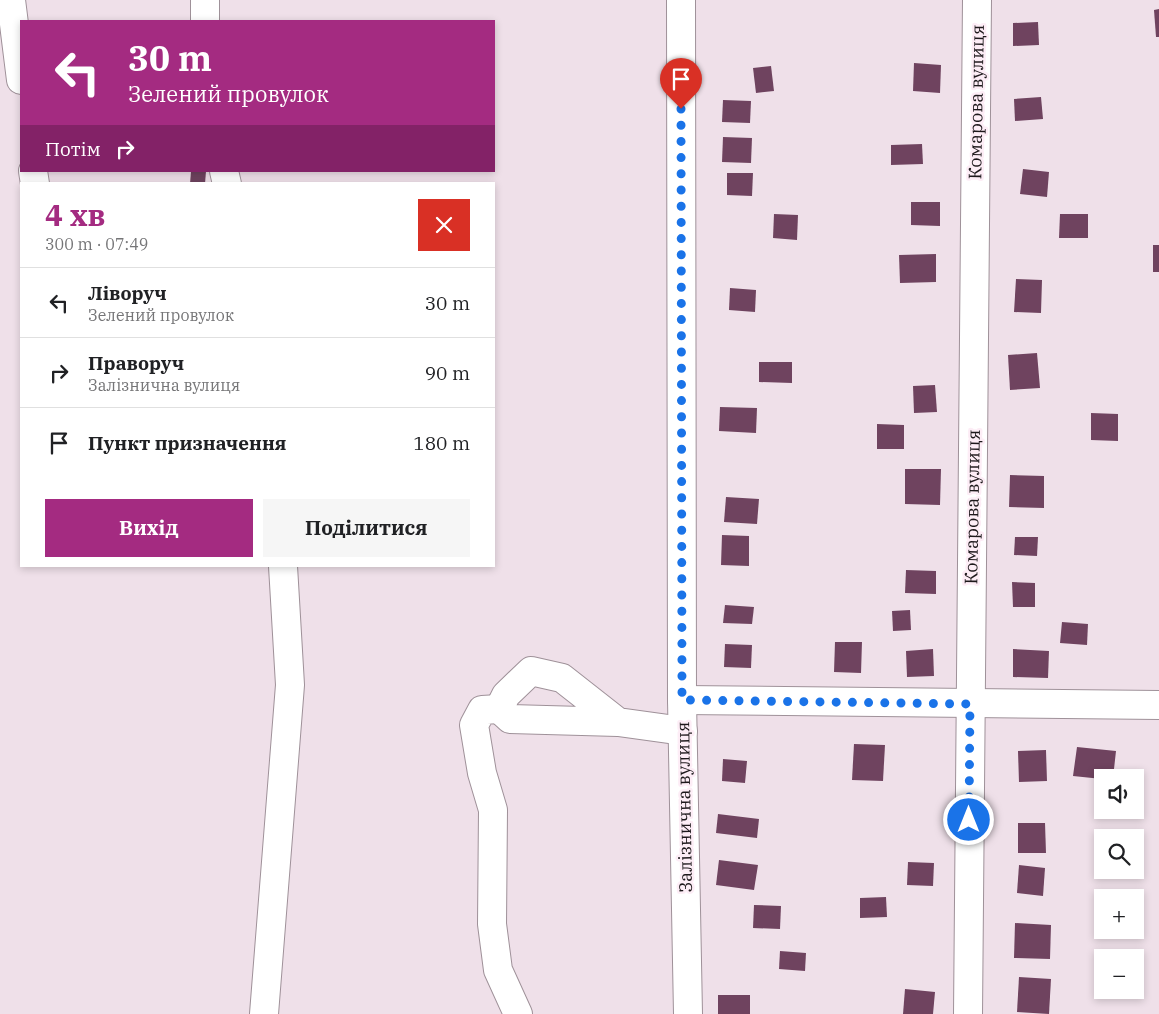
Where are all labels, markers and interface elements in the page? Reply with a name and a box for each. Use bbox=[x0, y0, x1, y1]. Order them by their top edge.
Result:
street label: Комарова вулиця bbox=[963, 24, 989, 180]
text: 30 m bbox=[128, 35, 212, 81]
icon: left bbox=[45, 40, 110, 105]
pin bbox=[660, 58, 702, 109]
icon: arrive bbox=[667, 65, 695, 93]
text: Зелений провулок bbox=[128, 79, 329, 108]
icon: right bbox=[111, 135, 139, 163]
text: Потім bbox=[45, 137, 101, 161]
text: 4 хв bbox=[45, 195, 106, 234]
button: close bbox=[418, 199, 470, 251]
text: 300 m · 07:49 bbox=[45, 234, 148, 254]
text: Ліворуч bbox=[88, 281, 167, 305]
icon: left bbox=[45, 289, 73, 317]
text: 30 m bbox=[425, 291, 470, 315]
text: Зелений провулок bbox=[88, 305, 234, 325]
text: Праворуч bbox=[88, 351, 184, 375]
icon: right bbox=[45, 359, 73, 387]
text: 90 m bbox=[425, 361, 470, 385]
text: Залізнична вулиця bbox=[88, 375, 240, 395]
icon: arrive bbox=[45, 429, 73, 457]
street label: Комарова вулиця bbox=[959, 429, 985, 585]
text: Пункт призначення bbox=[88, 431, 286, 455]
text: 180 m bbox=[413, 431, 470, 455]
button: Вихід bbox=[45, 499, 253, 557]
button: Поділитися bbox=[263, 499, 470, 557]
street label: Залізнична вулиця bbox=[671, 721, 697, 893]
map controls bbox=[1094, 769, 1144, 999]
button: sound bbox=[1094, 769, 1144, 819]
position arrow bbox=[942, 793, 994, 845]
button: search bbox=[1094, 829, 1144, 879]
button: + bbox=[1094, 889, 1144, 939]
button: − bbox=[1094, 949, 1144, 999]

